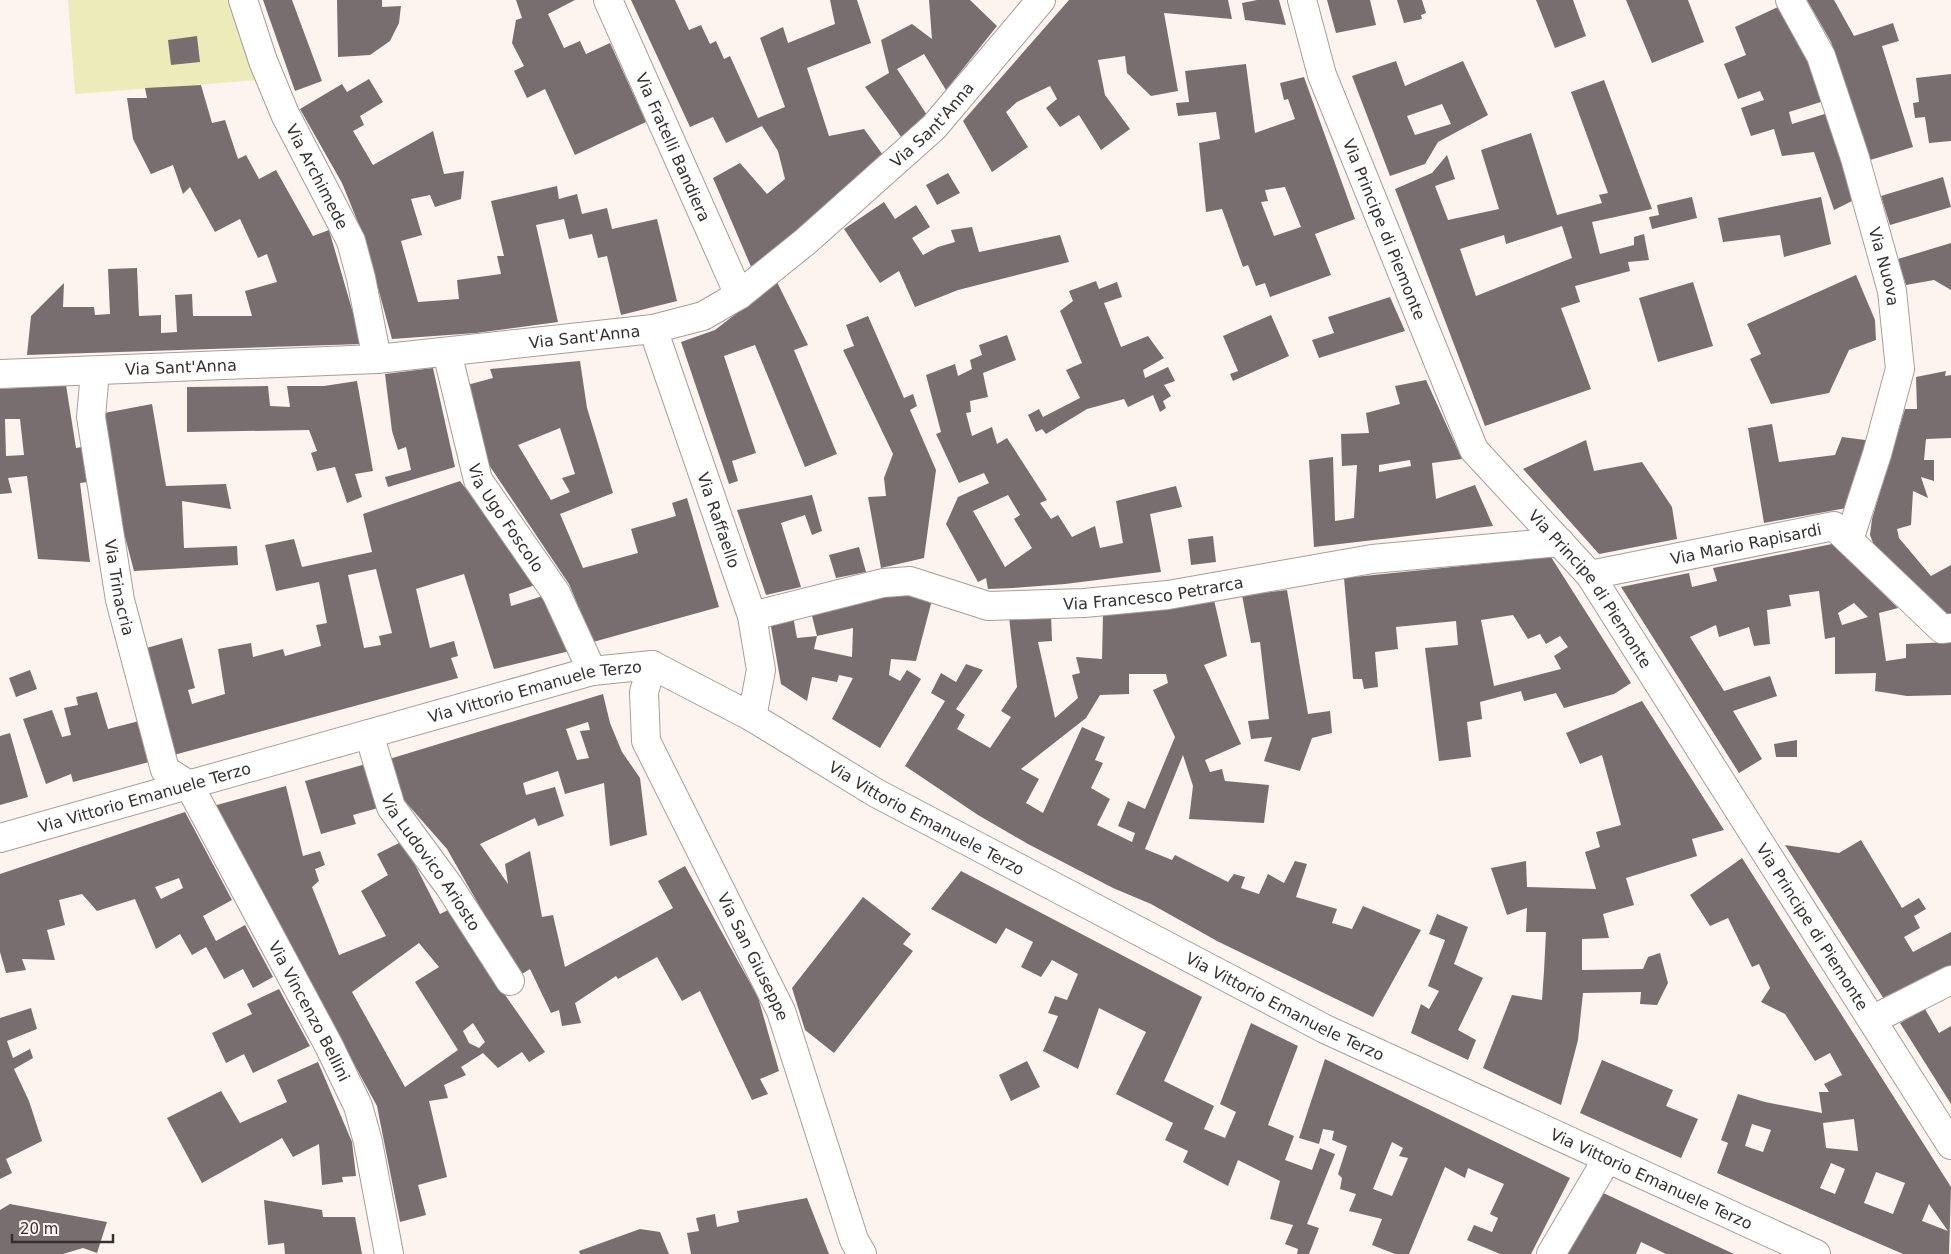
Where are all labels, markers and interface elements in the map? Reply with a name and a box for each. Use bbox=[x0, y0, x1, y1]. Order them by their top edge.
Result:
street label: Via Fratelli Bandiera bbox=[632, 70, 714, 225]
street label: Via Sant'Anna bbox=[886, 78, 978, 171]
street label: Via Archimede bbox=[282, 121, 352, 233]
street label: Via Principe di Piemonte bbox=[1339, 136, 1429, 323]
street label: Via Nuova bbox=[1865, 225, 1902, 307]
street label: Via Sant'Anna bbox=[528, 321, 641, 352]
street label: Via Sant'Anna bbox=[125, 356, 237, 379]
street label: Via Ugo Foscolo bbox=[464, 461, 548, 576]
street label: Via Raffaello bbox=[693, 470, 744, 570]
street label: Via Principe di Piemonte bbox=[1524, 506, 1655, 672]
street label: Via Mario Rapisardi bbox=[1669, 520, 1823, 569]
street label: Via Trinacria bbox=[101, 538, 138, 638]
street label: Via Francesco Petrarca bbox=[1063, 573, 1245, 614]
street label: Via Vittorio Emanuele Terzo bbox=[426, 657, 643, 727]
street label: Via Vittorio Emanuele Terzo bbox=[825, 757, 1028, 879]
street label: Via Vittorio Emanuele Terzo bbox=[36, 759, 253, 837]
street label: Via Ludovico Ariosto bbox=[378, 791, 484, 934]
street label: Via Principe di Piemonte bbox=[1752, 840, 1872, 1014]
street label: Via San Giuseppe bbox=[713, 890, 792, 1023]
street label: Via Vincenzo Bellini bbox=[265, 938, 354, 1085]
street label: Via Vittorio Emanuele Terzo bbox=[1182, 949, 1387, 1065]
street label: Via Vittorio Emanuele Terzo bbox=[1547, 1125, 1755, 1234]
scale bar bbox=[12, 1212, 114, 1244]
text: 20 m bbox=[20, 1220, 58, 1238]

